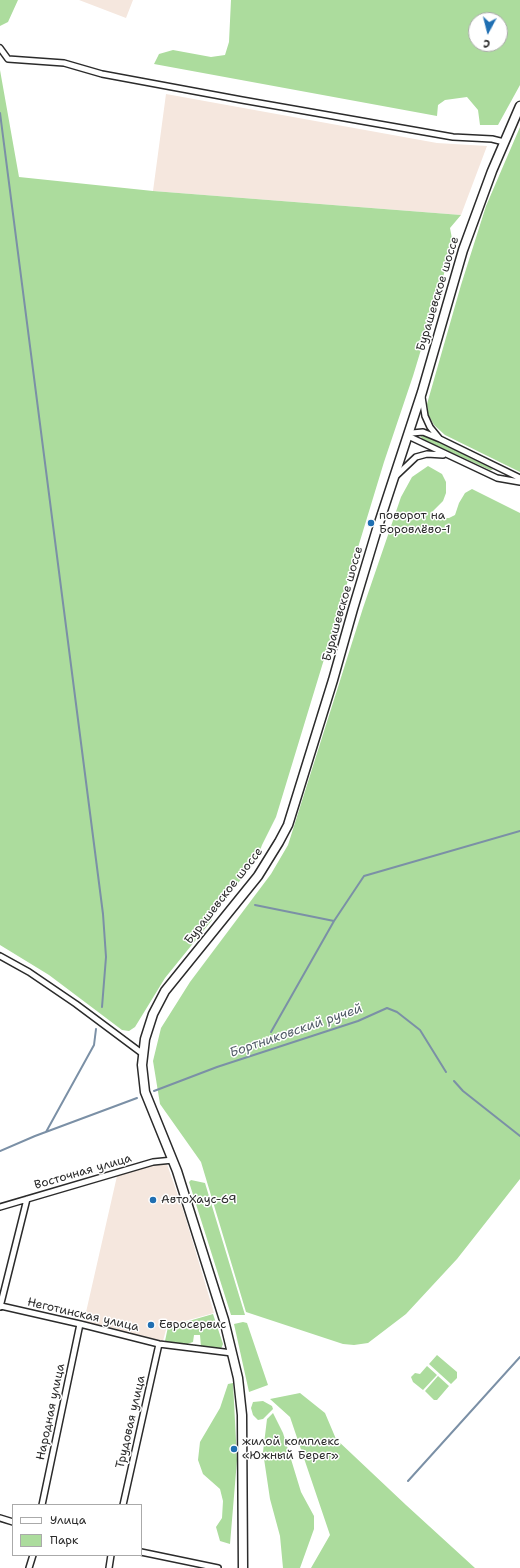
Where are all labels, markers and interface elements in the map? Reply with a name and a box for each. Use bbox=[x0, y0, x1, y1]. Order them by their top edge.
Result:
north arrow bbox=[468, 12, 508, 52]
text: С bbox=[482, 36, 491, 51]
street label: Бурашевское шоссе bbox=[414, 235, 462, 353]
place label: поворот на Боровлёво-1 bbox=[379, 509, 451, 537]
marker: поворот на Боровлёво-1 bbox=[366, 518, 376, 528]
street label: Бурашевское шоссе bbox=[320, 545, 366, 663]
street label: Бурашевское шоссе bbox=[182, 845, 266, 947]
water label: Бортниковский ручей bbox=[228, 1001, 364, 1061]
street label: Восточная улица bbox=[33, 1151, 133, 1193]
place label: АвтоХаус-69 bbox=[161, 1193, 237, 1207]
marker: АвтоХаус-69 bbox=[148, 1195, 158, 1205]
street label: Неготинская улица bbox=[26, 1295, 140, 1335]
place label: Евросервис bbox=[159, 1318, 226, 1332]
marker: Евросервис bbox=[146, 1320, 156, 1330]
street label: Народная улица bbox=[34, 1362, 68, 1462]
street label: Трудовая улица bbox=[113, 1374, 149, 1470]
place label: жилой комплекс «Южный Берег» bbox=[242, 1435, 340, 1463]
marker: жилой комплекс «Южный Берег» bbox=[229, 1444, 239, 1454]
legend bbox=[12, 1504, 142, 1556]
text: Улица bbox=[50, 1512, 86, 1528]
text: Парк bbox=[50, 1532, 78, 1548]

